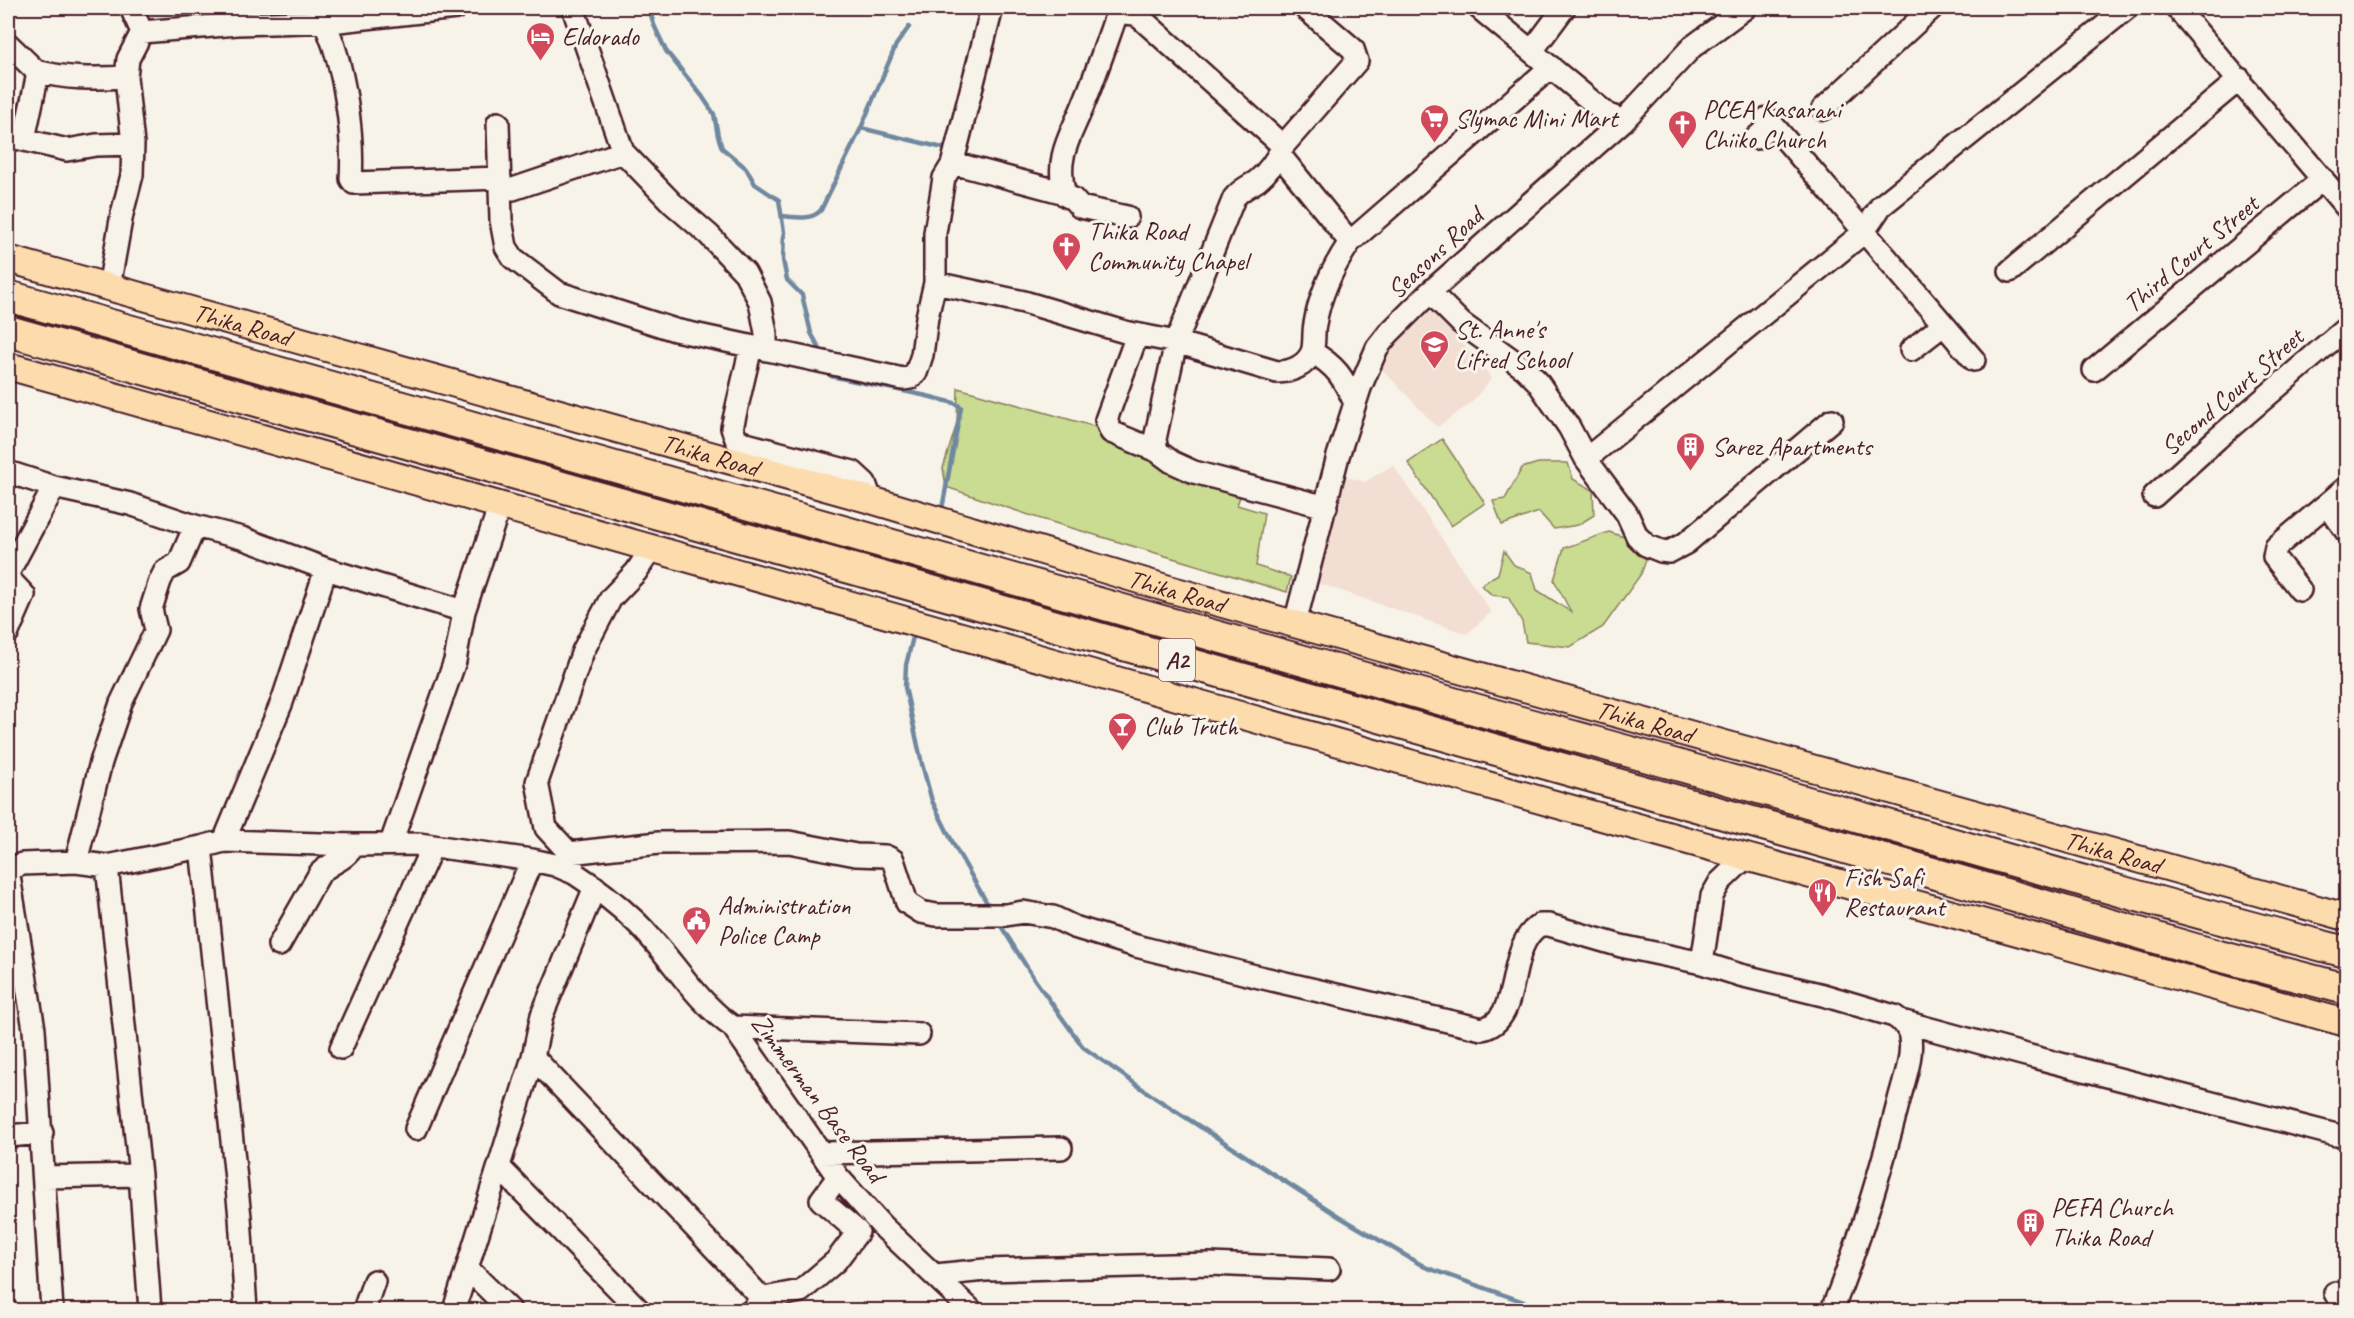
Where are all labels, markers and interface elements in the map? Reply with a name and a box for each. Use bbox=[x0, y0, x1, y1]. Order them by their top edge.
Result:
hotel icon: Eldorado bbox=[525, 20, 557, 62]
place label: Eldorado bbox=[562, 20, 641, 53]
place label: PCEA Kasarani Chiiko Church bbox=[1703, 93, 1844, 156]
supermarket icon: Slymac Mini Mart bbox=[1418, 102, 1450, 144]
place label: Slymac Mini Mart bbox=[1455, 102, 1620, 135]
church icon: PCEA Kasarani Chiiko Church bbox=[1666, 108, 1698, 150]
street label: Third Court Street bbox=[2117, 186, 2267, 320]
street label: Seasons Road bbox=[1380, 198, 1493, 306]
place label: Thika Road Community Chapel bbox=[1088, 215, 1253, 278]
church icon: Thika Road Community Chapel bbox=[1051, 230, 1083, 272]
street label: Thika Road bbox=[190, 295, 298, 355]
place label: St. Anne's Lifred School bbox=[1455, 313, 1574, 376]
street label: Second Court Street bbox=[2154, 319, 2312, 463]
school or university icon: St. Anne's Lifred School bbox=[1418, 328, 1450, 370]
street label: Thika Road bbox=[658, 426, 766, 485]
building icon: Sarez Apartments bbox=[1675, 430, 1707, 472]
place label: Sarez Apartments bbox=[1712, 430, 1874, 463]
street label: Thika Road bbox=[1124, 561, 1233, 621]
road number: A2 bbox=[1159, 639, 1195, 681]
street label: Thika Road bbox=[1593, 692, 1701, 752]
bar icon: Club Truth bbox=[1107, 710, 1139, 752]
place label: Club Truth bbox=[1144, 710, 1239, 743]
street label: Thika Road bbox=[2061, 823, 2169, 882]
place label: Fish Safi Restaurant bbox=[1844, 861, 1947, 924]
restaurant icon: Fish Safi Restaurant bbox=[1807, 876, 1839, 918]
place label: Administration Police Camp bbox=[718, 889, 851, 952]
public building icon: Administration Police Camp bbox=[681, 904, 713, 946]
street label: Zimmerman Base Road bbox=[744, 1007, 894, 1192]
place label: PEFA Church Thika Road bbox=[2051, 1191, 2175, 1254]
building icon: PEFA Church Thika Road bbox=[2014, 1206, 2046, 1248]

